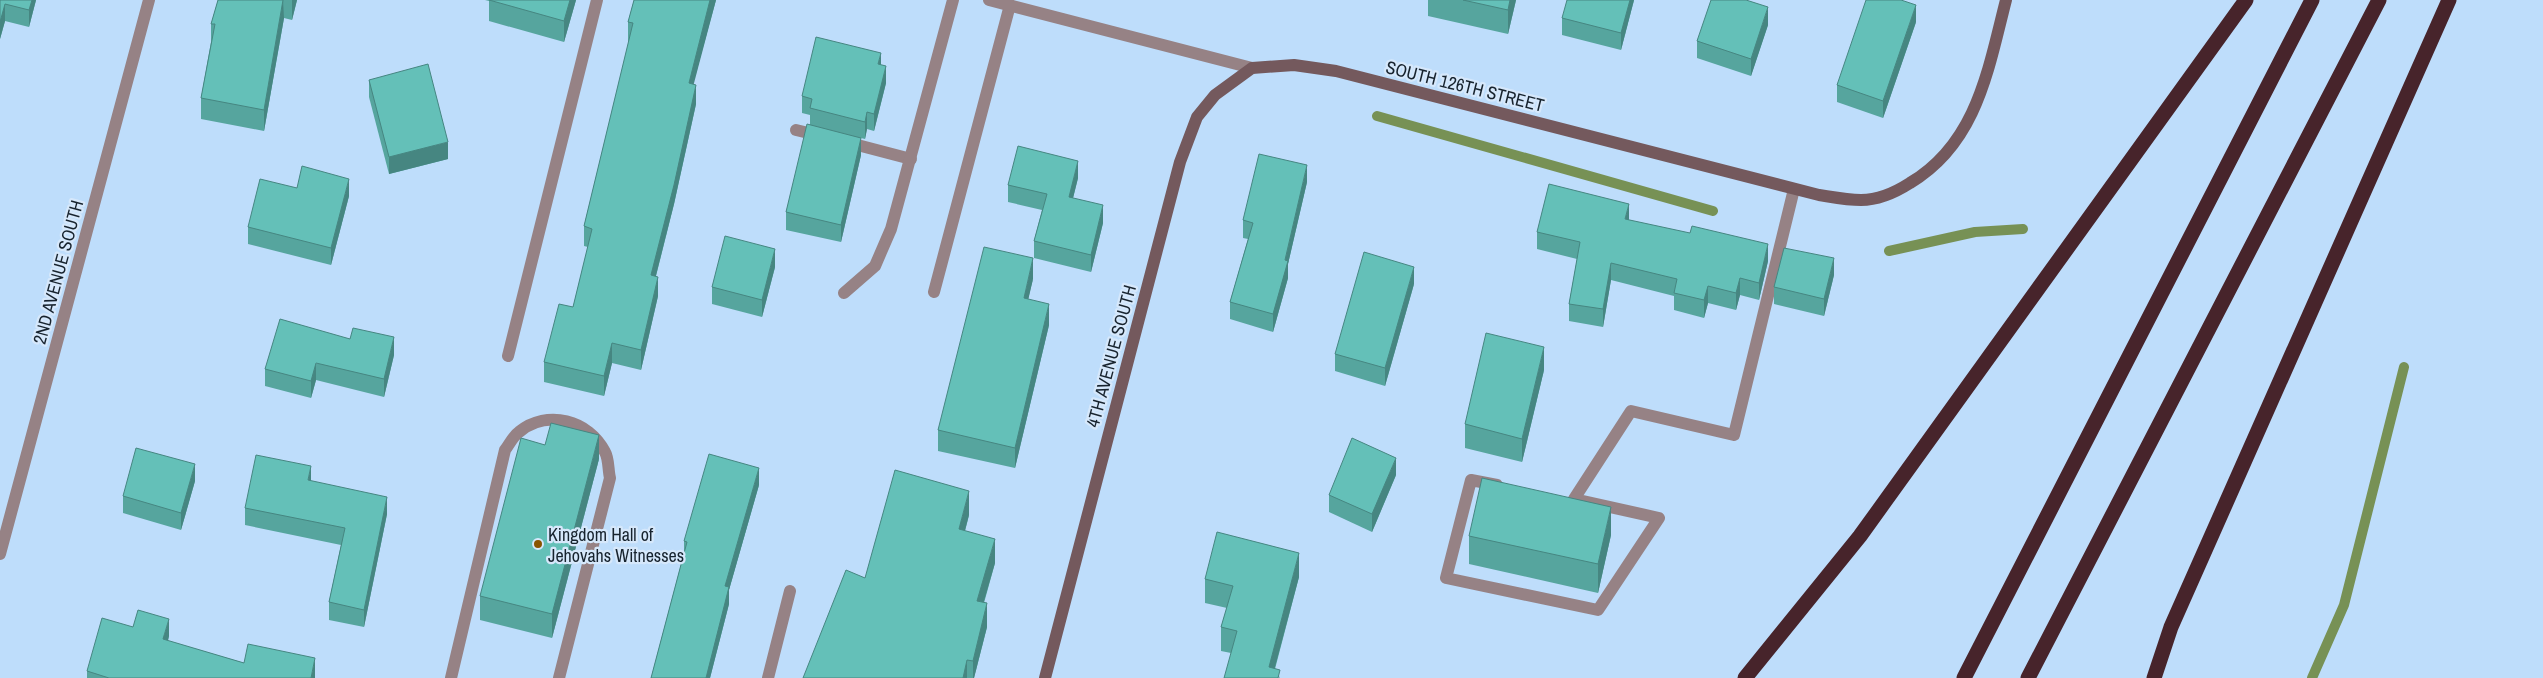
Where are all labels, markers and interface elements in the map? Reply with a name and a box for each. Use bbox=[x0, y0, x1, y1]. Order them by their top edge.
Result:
street label: SOUTH 126TH STREET bbox=[1383, 54, 1547, 118]
street label: 2ND AVENUE SOUTH bbox=[27, 197, 89, 347]
street label: 4TH AVENUE SOUTH bbox=[1080, 282, 1142, 430]
place label: Kingdom Hall of Jehovahs Witnesses bbox=[548, 522, 684, 568]
marker: Kingdom Hall of Jehovahs Witnesses bbox=[532, 538, 544, 550]

